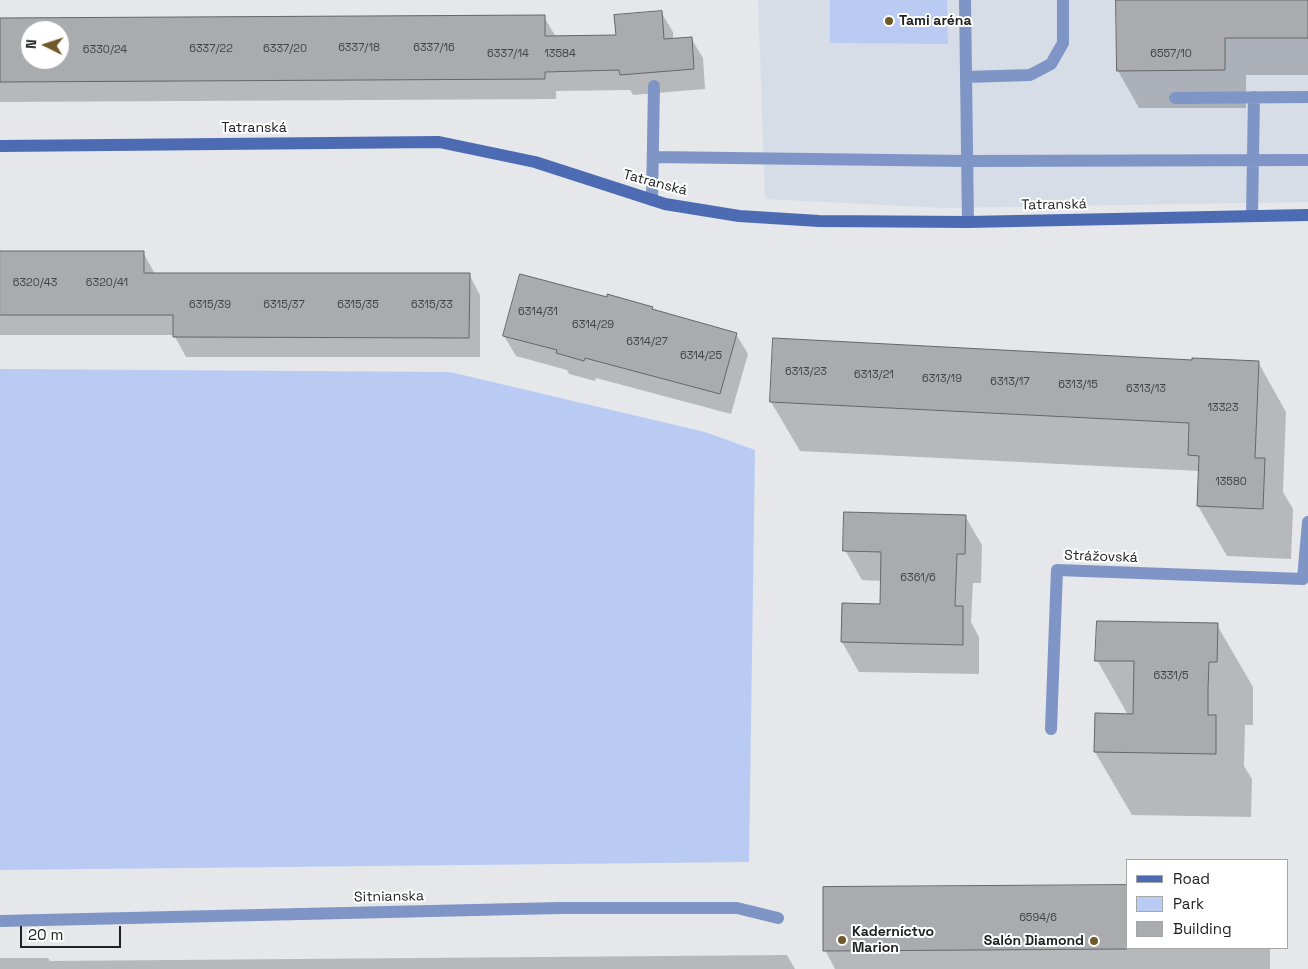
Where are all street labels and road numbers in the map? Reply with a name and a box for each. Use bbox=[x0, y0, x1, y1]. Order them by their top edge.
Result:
street label: Tatranská bbox=[221, 120, 287, 136]
street label: Tatranská bbox=[621, 166, 689, 200]
street label: Tatranská bbox=[1021, 196, 1087, 214]
street label: Strážovská bbox=[1064, 547, 1138, 567]
street label: Sitnianska bbox=[354, 888, 424, 906]

